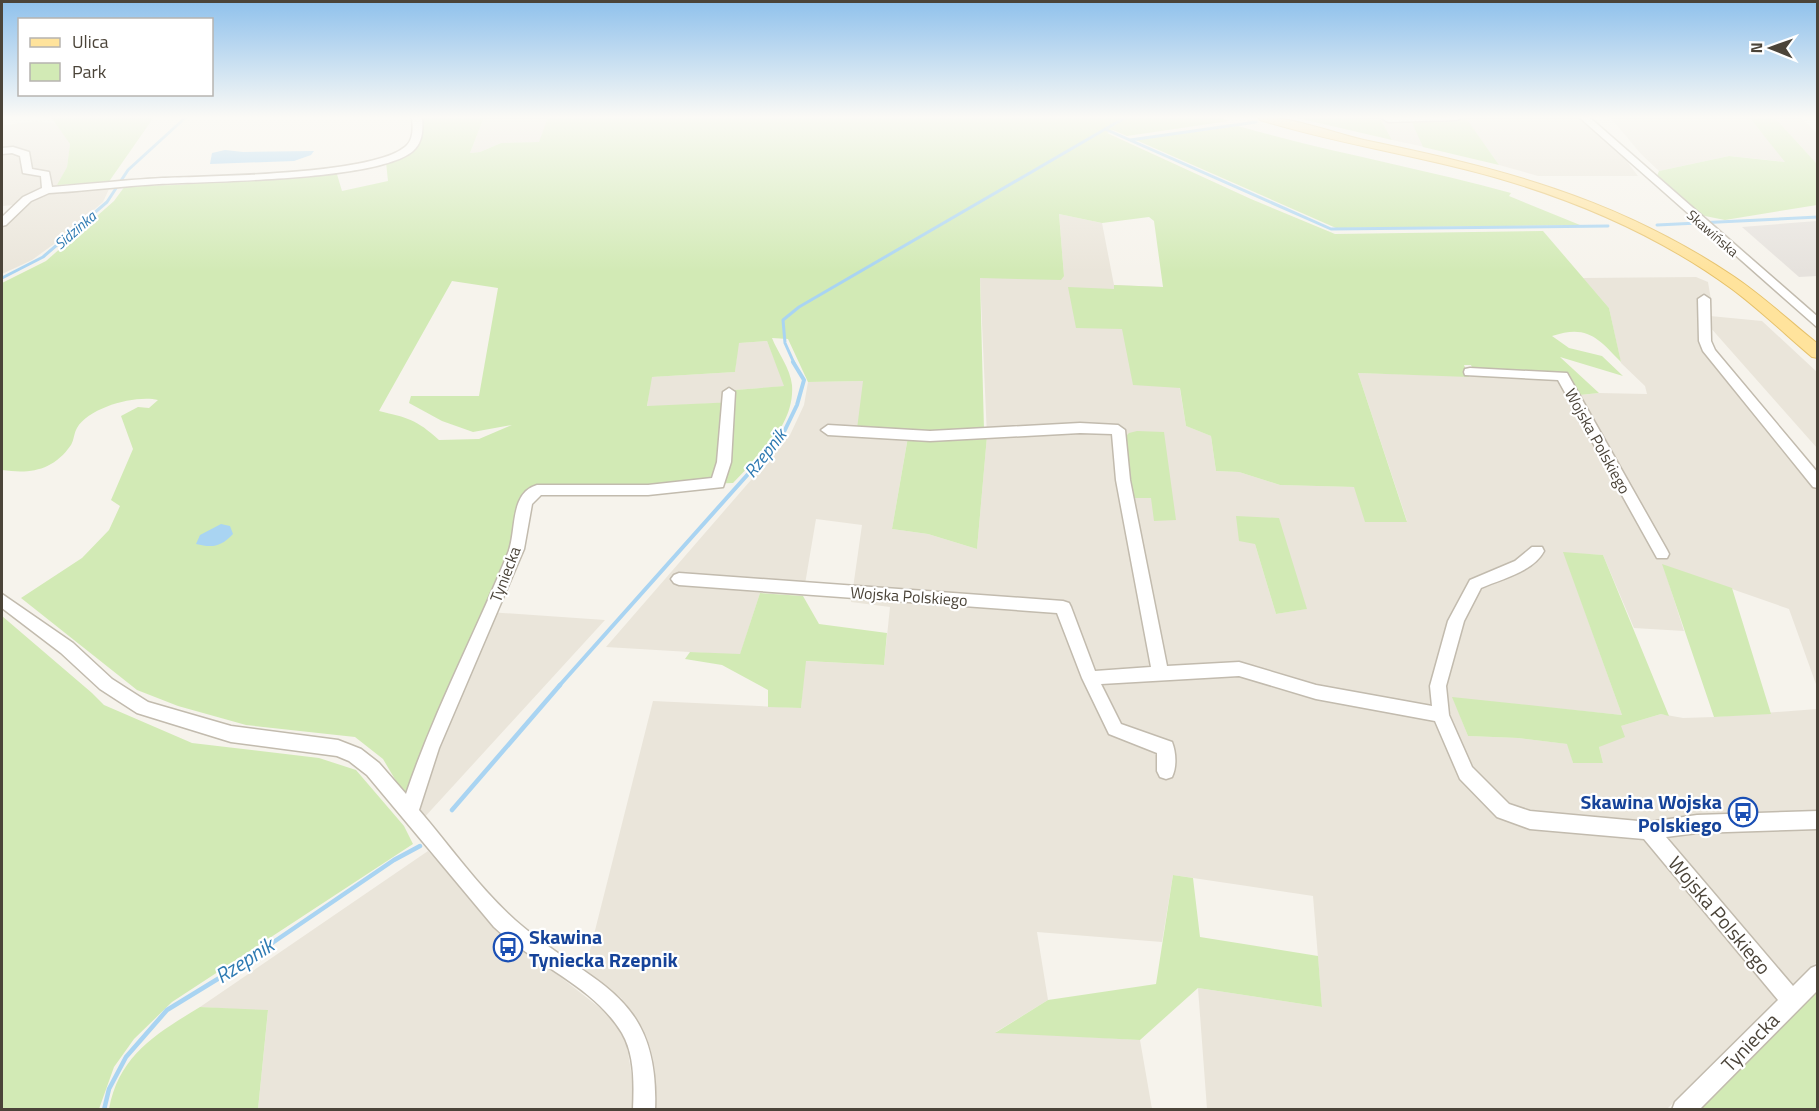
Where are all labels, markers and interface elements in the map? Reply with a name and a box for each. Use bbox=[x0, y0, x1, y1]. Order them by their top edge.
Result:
legend bbox=[18, 18, 213, 96]
north arrow bbox=[1741, 18, 1801, 78]
text: Ulica bbox=[72, 28, 109, 55]
text: N bbox=[1744, 42, 1768, 53]
text: Park bbox=[72, 58, 107, 85]
water label: Sidzinka bbox=[49, 204, 102, 255]
street label: Skawińska bbox=[1682, 205, 1744, 261]
street label: Wojska Polskiego bbox=[1559, 384, 1637, 498]
water label: Rzepnik bbox=[737, 421, 794, 483]
street label: Tyniecka bbox=[483, 543, 527, 605]
street label: Wojska Polskiego bbox=[850, 580, 968, 612]
place label: Skawina Wojska Polskiego bbox=[1580, 786, 1722, 840]
bus stop icon: Skawina Wojska Polskiego bbox=[1727, 796, 1759, 828]
street label: Wojska Polskiego bbox=[1661, 849, 1779, 981]
place label: Skawina Tyniecka Rzepnik bbox=[529, 921, 679, 975]
water label: Rzepnik bbox=[208, 927, 282, 991]
bus stop icon: Skawina Tyniecka Rzepnik bbox=[492, 931, 524, 963]
street label: Tyniecka bbox=[1714, 1005, 1786, 1079]

